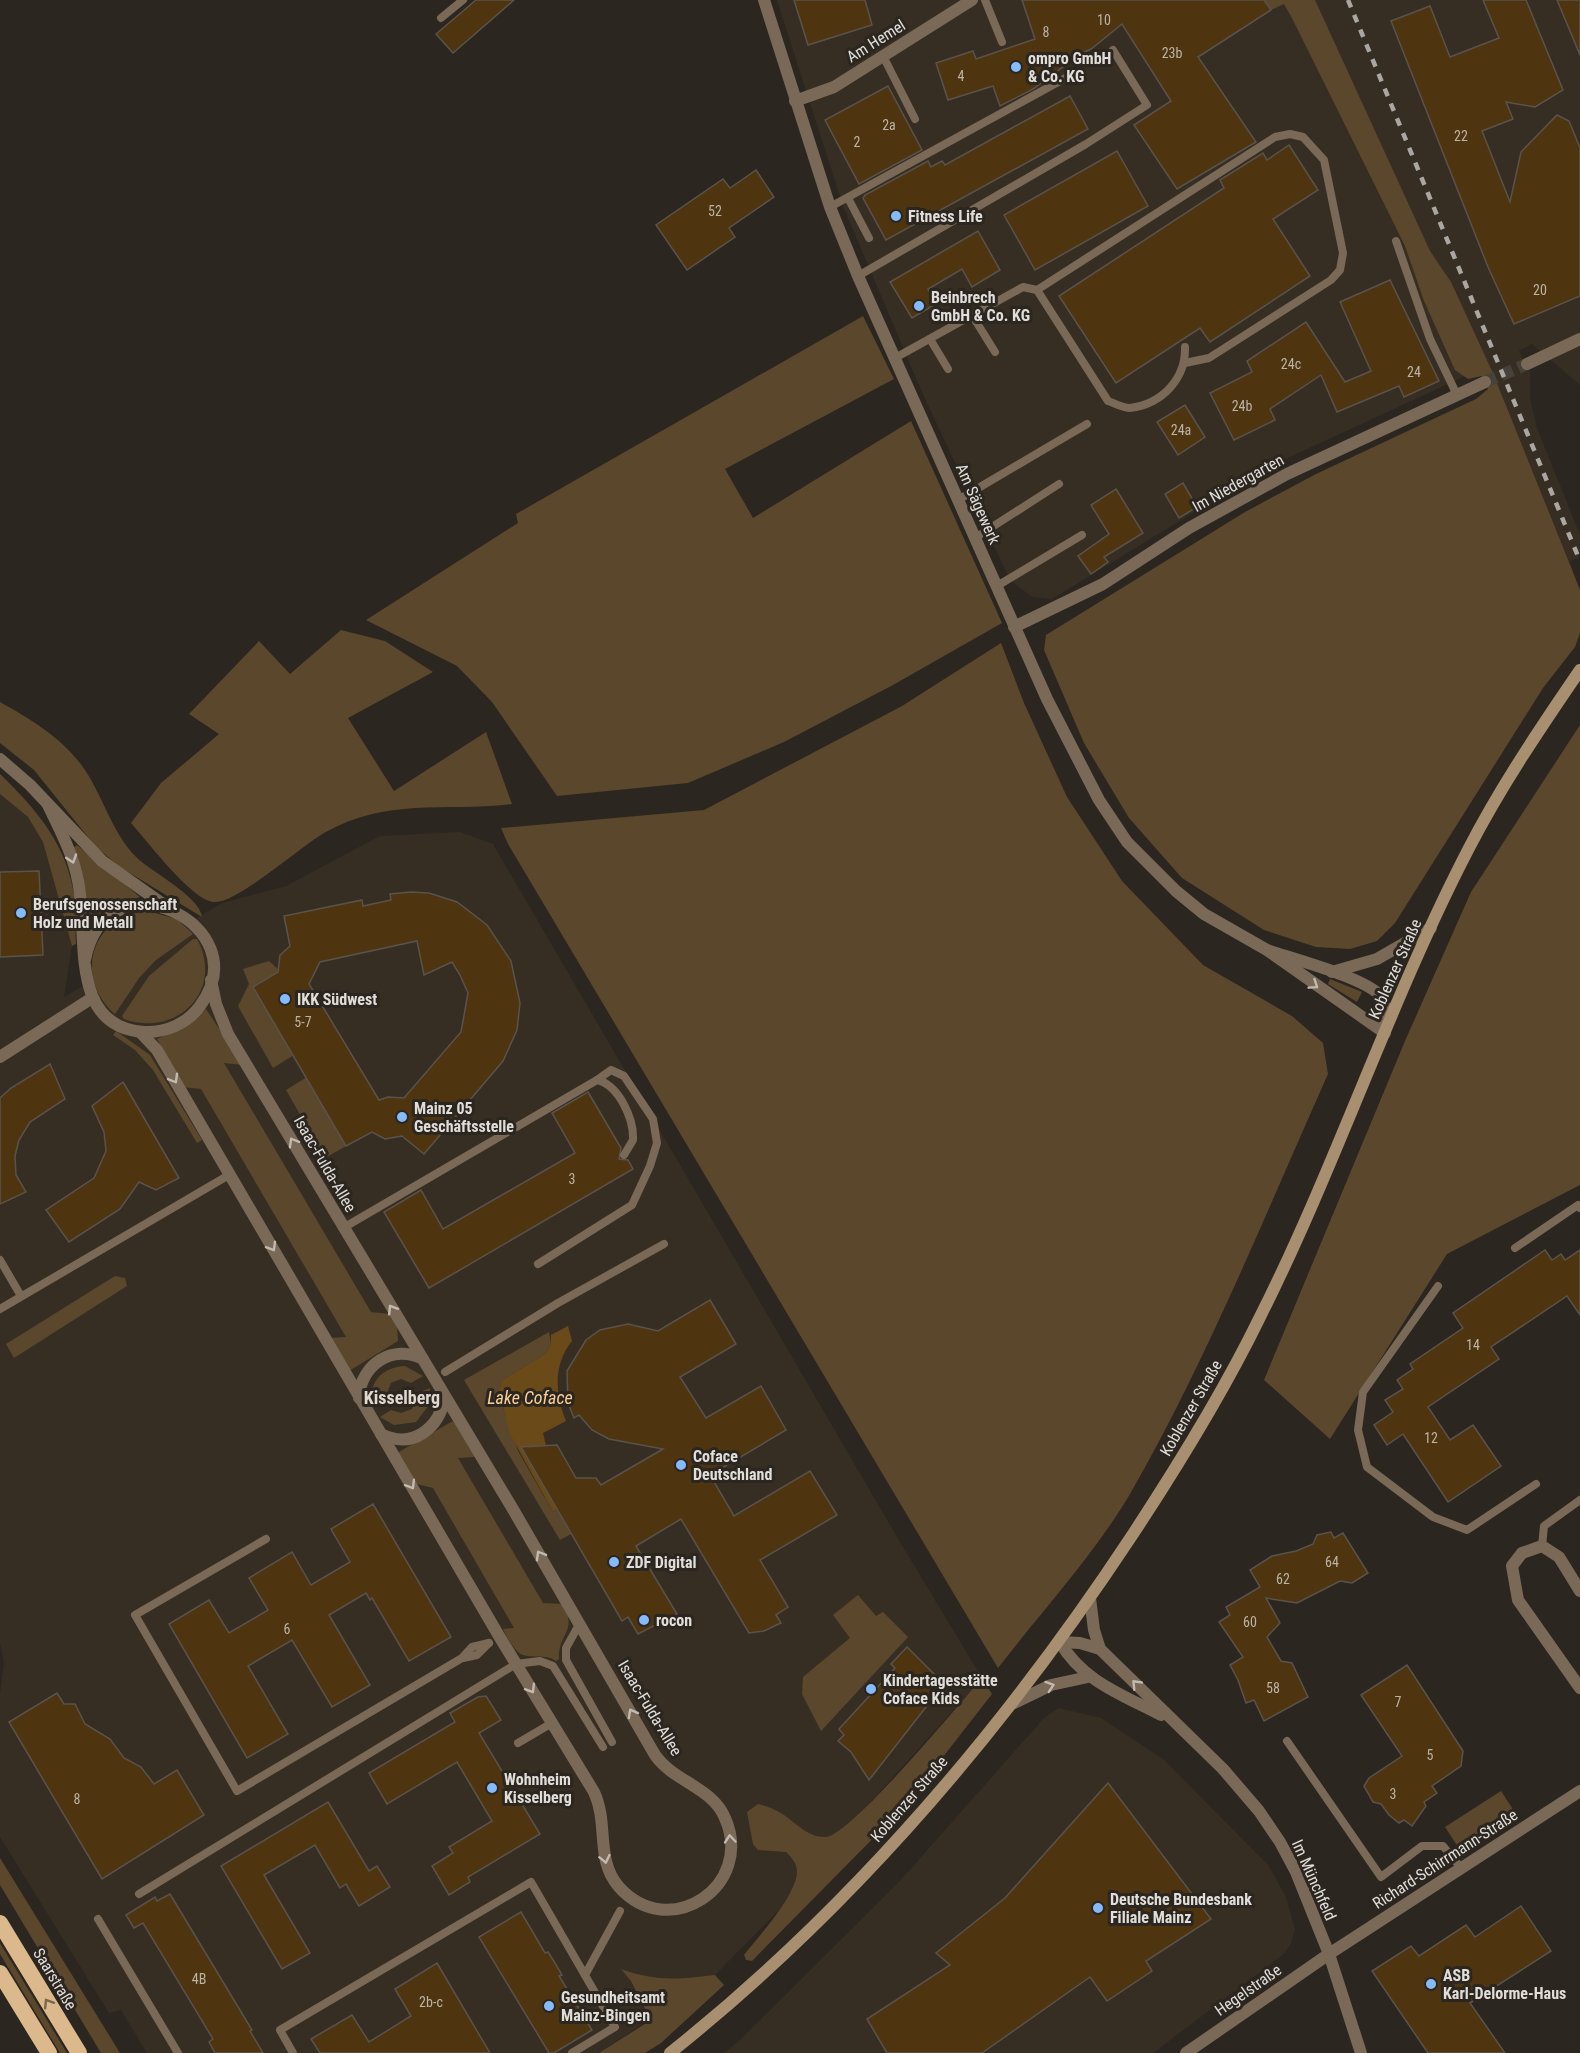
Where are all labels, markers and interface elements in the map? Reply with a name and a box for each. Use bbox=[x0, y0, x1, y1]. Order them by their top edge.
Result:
house number: 10 bbox=[1097, 12, 1111, 28]
street label: Am Hemel bbox=[843, 16, 909, 66]
house number: 8 bbox=[1043, 24, 1050, 40]
house number: 23b bbox=[1162, 45, 1182, 61]
place label: ompro GmbH & Co. KG bbox=[1028, 49, 1111, 86]
marker: ompro GmbH & Co. KG bbox=[1009, 60, 1023, 74]
house number: 4 bbox=[958, 68, 965, 84]
house number: 2a bbox=[882, 117, 896, 133]
house number: 22 bbox=[1454, 128, 1468, 144]
house number: 2 bbox=[854, 134, 861, 150]
house number: 52 bbox=[708, 203, 722, 219]
place label: Fitness Life bbox=[908, 207, 983, 226]
marker: Fitness Life bbox=[889, 209, 903, 223]
house number: 20 bbox=[1533, 282, 1547, 298]
place label: Beinbrech GmbH & Co. KG bbox=[931, 288, 1030, 325]
marker: Beinbrech GmbH & Co. KG bbox=[912, 299, 926, 313]
house number: 24c bbox=[1281, 356, 1301, 372]
house number: 24 bbox=[1407, 364, 1421, 380]
house number: 24b bbox=[1232, 398, 1252, 414]
house number: 24a bbox=[1171, 422, 1191, 438]
street label: Im Niedergarten bbox=[1189, 450, 1287, 516]
street label: Am Sägewerk bbox=[952, 461, 1005, 548]
one-way arrow bbox=[65, 853, 77, 864]
place label: Berufsgenossenschaft Holz und Metall bbox=[33, 895, 177, 932]
marker: Berufsgenossenschaft Holz und Metall bbox=[14, 906, 28, 920]
street label: Koblenzer Straße bbox=[1364, 916, 1426, 1022]
one-way arrow bbox=[1307, 978, 1318, 989]
place label: IKK Südwest bbox=[297, 990, 377, 1009]
marker: IKK Südwest bbox=[278, 992, 292, 1006]
house number: 5-7 bbox=[294, 1014, 312, 1030]
one-way arrow bbox=[166, 1073, 178, 1083]
place label: Mainz 05 Geschäftsstelle bbox=[414, 1099, 514, 1136]
marker: Mainz 05 Geschäftsstelle bbox=[395, 1110, 409, 1124]
street label: Isaac-Fulda-Allee bbox=[290, 1112, 360, 1216]
one-way arrow bbox=[289, 1137, 300, 1148]
house number: 3 bbox=[569, 1171, 575, 1187]
one-way arrow bbox=[264, 1241, 276, 1252]
one-way arrow bbox=[388, 1305, 400, 1315]
house number: 14 bbox=[1466, 1337, 1480, 1353]
street label: Koblenzer Straße bbox=[1156, 1357, 1226, 1459]
district label: Kisselberg bbox=[364, 1387, 440, 1408]
water label: Lake Coface bbox=[487, 1387, 573, 1408]
house number: 12 bbox=[1424, 1430, 1438, 1446]
place label: Coface Deutschland bbox=[693, 1447, 772, 1484]
marker: Coface Deutschland bbox=[674, 1458, 688, 1472]
one-way arrow bbox=[403, 1479, 415, 1489]
one-way arrow bbox=[536, 1551, 547, 1561]
place label: ZDF Digital bbox=[626, 1553, 696, 1572]
house number: 64 bbox=[1325, 1554, 1339, 1570]
marker: ZDF Digital bbox=[607, 1555, 621, 1569]
house number: 62 bbox=[1276, 1571, 1290, 1587]
place label: rocon bbox=[656, 1611, 692, 1630]
marker: rocon bbox=[637, 1613, 651, 1627]
house number: 60 bbox=[1243, 1614, 1257, 1630]
house number: 6 bbox=[284, 1621, 291, 1637]
street label: Isaac-Fulda-Allee bbox=[614, 1657, 686, 1759]
place label: Kindertagesstätte Coface Kids bbox=[883, 1671, 998, 1708]
one-way arrow bbox=[1132, 1680, 1143, 1691]
house number: 58 bbox=[1266, 1680, 1280, 1696]
one-way arrow bbox=[1044, 1681, 1055, 1693]
marker: Kindertagesstätte Coface Kids bbox=[864, 1682, 878, 1696]
one-way arrow bbox=[524, 1683, 535, 1693]
house number: 7 bbox=[1395, 1694, 1402, 1710]
one-way arrow bbox=[628, 1709, 639, 1719]
house number: 5 bbox=[1427, 1747, 1434, 1763]
street label: Koblenzer Straße bbox=[867, 1752, 951, 1846]
place label: Wohnheim Kisselberg bbox=[504, 1770, 572, 1807]
marker: Wohnheim Kisselberg bbox=[485, 1781, 499, 1795]
house number: 3 bbox=[1390, 1786, 1396, 1802]
house number: 8 bbox=[74, 1791, 81, 1807]
street label: Richard-Schirrmann-Straße bbox=[1369, 1805, 1521, 1913]
one-way arrow bbox=[724, 1834, 737, 1844]
street label: Im Münchfeld bbox=[1288, 1837, 1340, 1923]
one-way arrow bbox=[598, 1853, 611, 1863]
place label: Deutsche Bundesbank Filiale Mainz bbox=[1110, 1890, 1252, 1927]
marker: Deutsche Bundesbank Filiale Mainz bbox=[1091, 1901, 1105, 1915]
street label: Saarstraße bbox=[29, 1945, 81, 2013]
street label: Hegelstraße bbox=[1211, 1960, 1285, 2020]
place label: ASB Karl-Delorme-Haus bbox=[1443, 1966, 1566, 2003]
house number: 4B bbox=[192, 1971, 206, 1987]
marker: ASB Karl-Delorme-Haus bbox=[1424, 1977, 1438, 1991]
place label: Gesundheitsamt Mainz-Bingen bbox=[561, 1988, 665, 2025]
house number: 2b-c bbox=[419, 1994, 443, 2010]
one-way arrow bbox=[44, 1999, 56, 2009]
marker: Gesundheitsamt Mainz-Bingen bbox=[542, 1999, 556, 2013]

